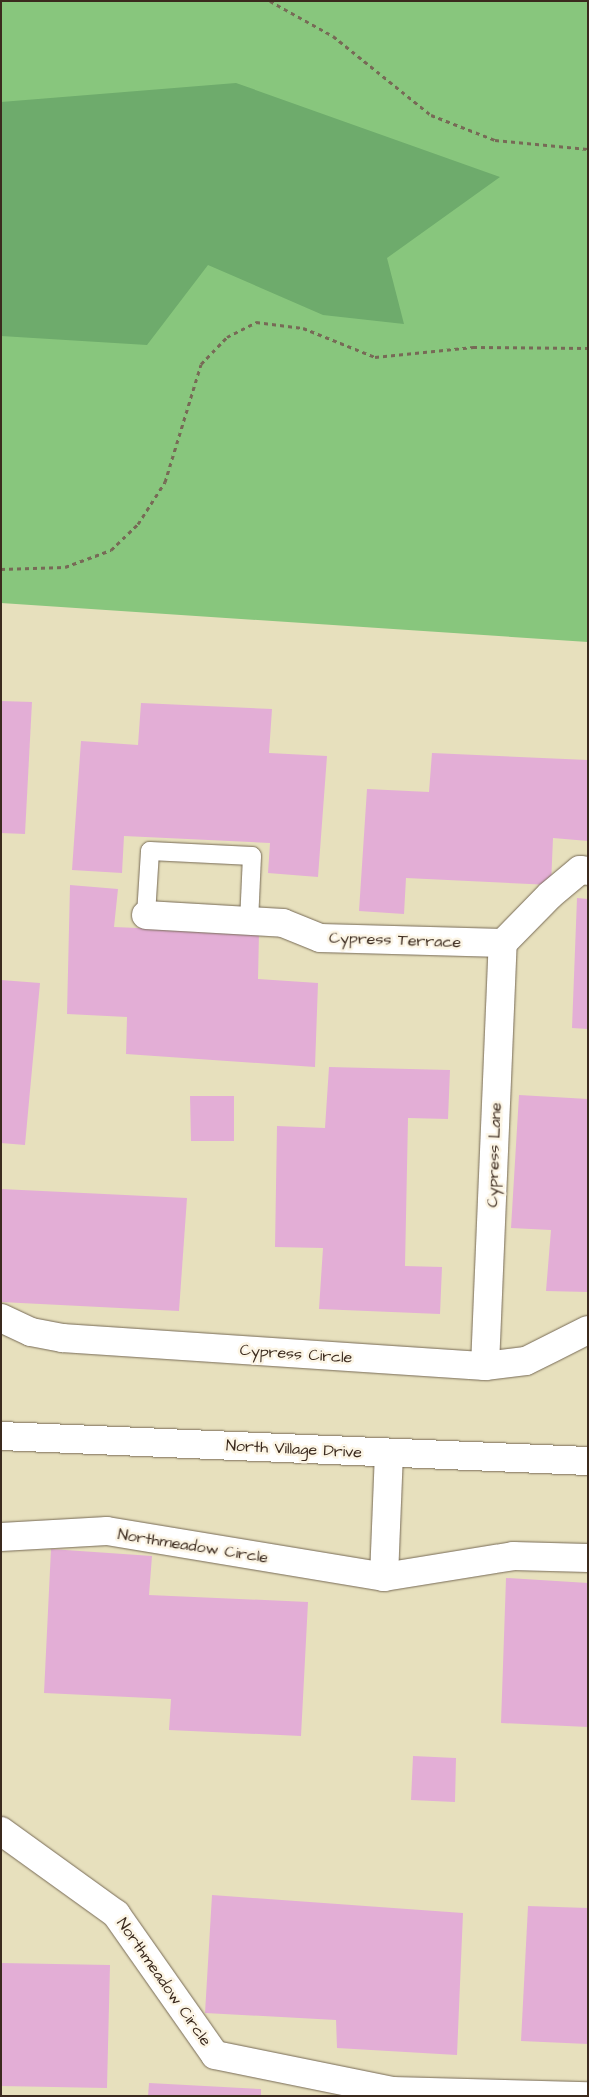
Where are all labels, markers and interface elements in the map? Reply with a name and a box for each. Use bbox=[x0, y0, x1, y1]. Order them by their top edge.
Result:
street label: Cypress Terrace bbox=[329, 928, 461, 952]
street label: Cypress Lane bbox=[483, 1102, 505, 1208]
street label: Cypress Circle bbox=[239, 1340, 353, 1368]
street label: North Village Drive bbox=[226, 1436, 362, 1462]
street label: Northmeadow Circle bbox=[116, 1525, 270, 1567]
street label: Northmeadow Circle bbox=[113, 1914, 215, 2050]

